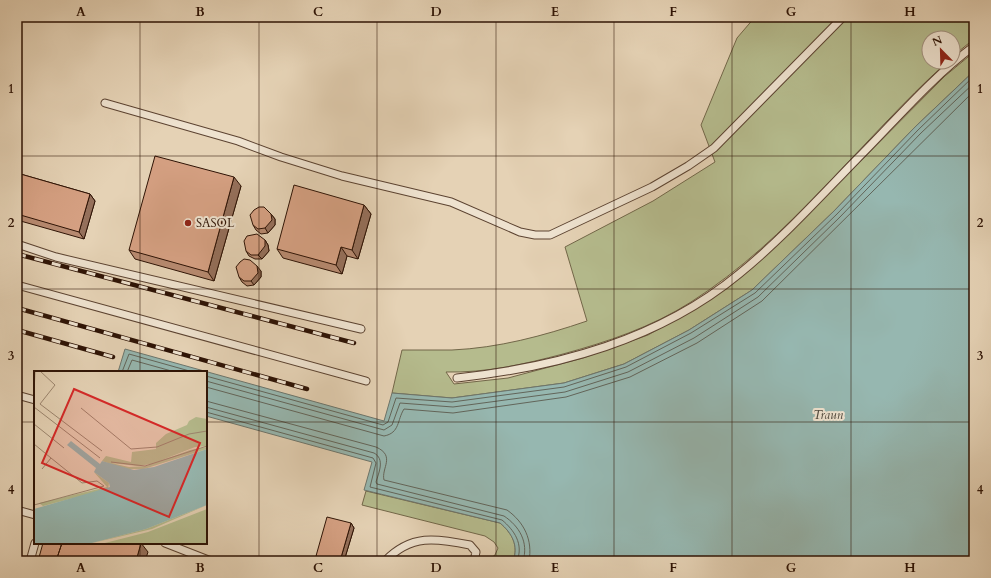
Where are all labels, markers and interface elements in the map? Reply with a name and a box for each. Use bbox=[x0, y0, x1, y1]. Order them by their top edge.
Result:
text: A bbox=[76, 3, 86, 21]
text: B bbox=[195, 3, 205, 21]
text: C bbox=[313, 3, 323, 21]
text: D bbox=[430, 3, 442, 21]
text: E bbox=[551, 3, 559, 21]
text: F bbox=[669, 3, 677, 21]
text: G bbox=[786, 3, 797, 21]
text: H bbox=[904, 3, 916, 21]
north arrow bbox=[921, 30, 961, 70]
text: N bbox=[930, 32, 945, 50]
text: 1 bbox=[8, 80, 14, 98]
text: 1 bbox=[977, 80, 983, 98]
text: 2 bbox=[8, 214, 15, 232]
text: 2 bbox=[977, 214, 984, 232]
place label: SASOL bbox=[196, 215, 235, 231]
marker: SASOL bbox=[183, 218, 193, 228]
text: 3 bbox=[8, 347, 15, 365]
text: 3 bbox=[977, 347, 984, 365]
inset map bbox=[34, 371, 207, 544]
water label: Traun bbox=[813, 406, 844, 424]
text: 4 bbox=[8, 481, 15, 499]
text: 4 bbox=[977, 481, 984, 499]
text: A bbox=[76, 559, 86, 577]
text: B bbox=[195, 559, 205, 577]
text: C bbox=[313, 559, 323, 577]
text: D bbox=[430, 559, 442, 577]
text: E bbox=[551, 559, 559, 577]
text: F bbox=[669, 559, 677, 577]
text: G bbox=[786, 559, 797, 577]
text: H bbox=[904, 559, 916, 577]

